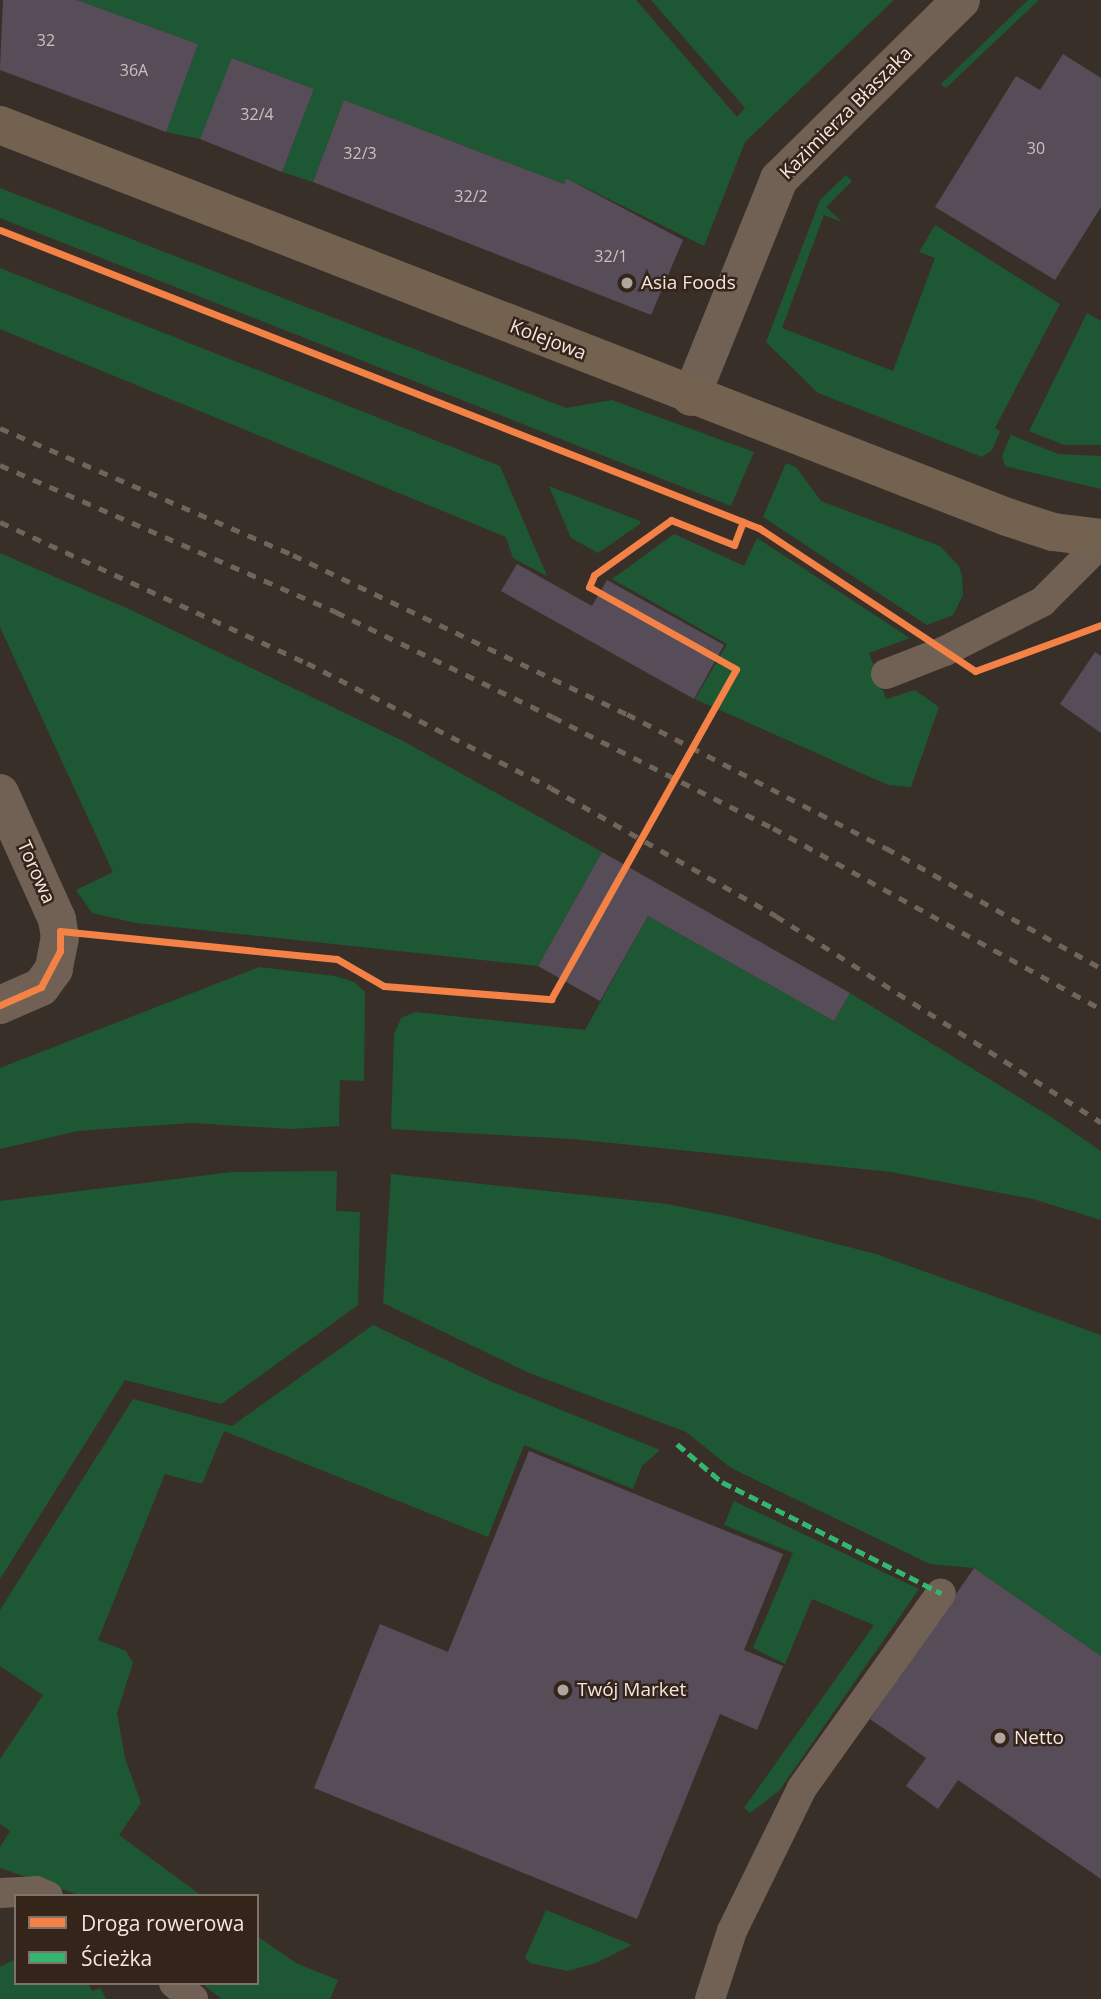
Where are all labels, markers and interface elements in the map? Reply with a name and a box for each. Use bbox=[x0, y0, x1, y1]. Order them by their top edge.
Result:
house number: 32 bbox=[37, 30, 55, 50]
street label: Kazimierza Błaszaka bbox=[775, 42, 917, 184]
house number: 36A bbox=[120, 60, 148, 80]
house number: 32/4 bbox=[240, 104, 274, 124]
house number: 30 bbox=[1027, 138, 1045, 158]
house number: 32/3 bbox=[343, 143, 377, 163]
house number: 32/2 bbox=[454, 186, 488, 206]
house number: 32/1 bbox=[594, 246, 628, 266]
place label: Asia Foods bbox=[641, 272, 736, 294]
marker: Asia Foods bbox=[619, 275, 635, 291]
street label: Kolejowa bbox=[507, 315, 589, 365]
street label: Torowa bbox=[12, 837, 60, 907]
place label: Twój Market bbox=[577, 1679, 686, 1701]
marker: Twój Market bbox=[555, 1682, 571, 1698]
place label: Netto bbox=[1014, 1727, 1064, 1749]
marker: Netto bbox=[992, 1730, 1008, 1746]
legend bbox=[14, 1894, 259, 1985]
text: Droga rowerowa bbox=[81, 1909, 244, 1937]
text: Ścieżka bbox=[81, 1944, 152, 1972]

